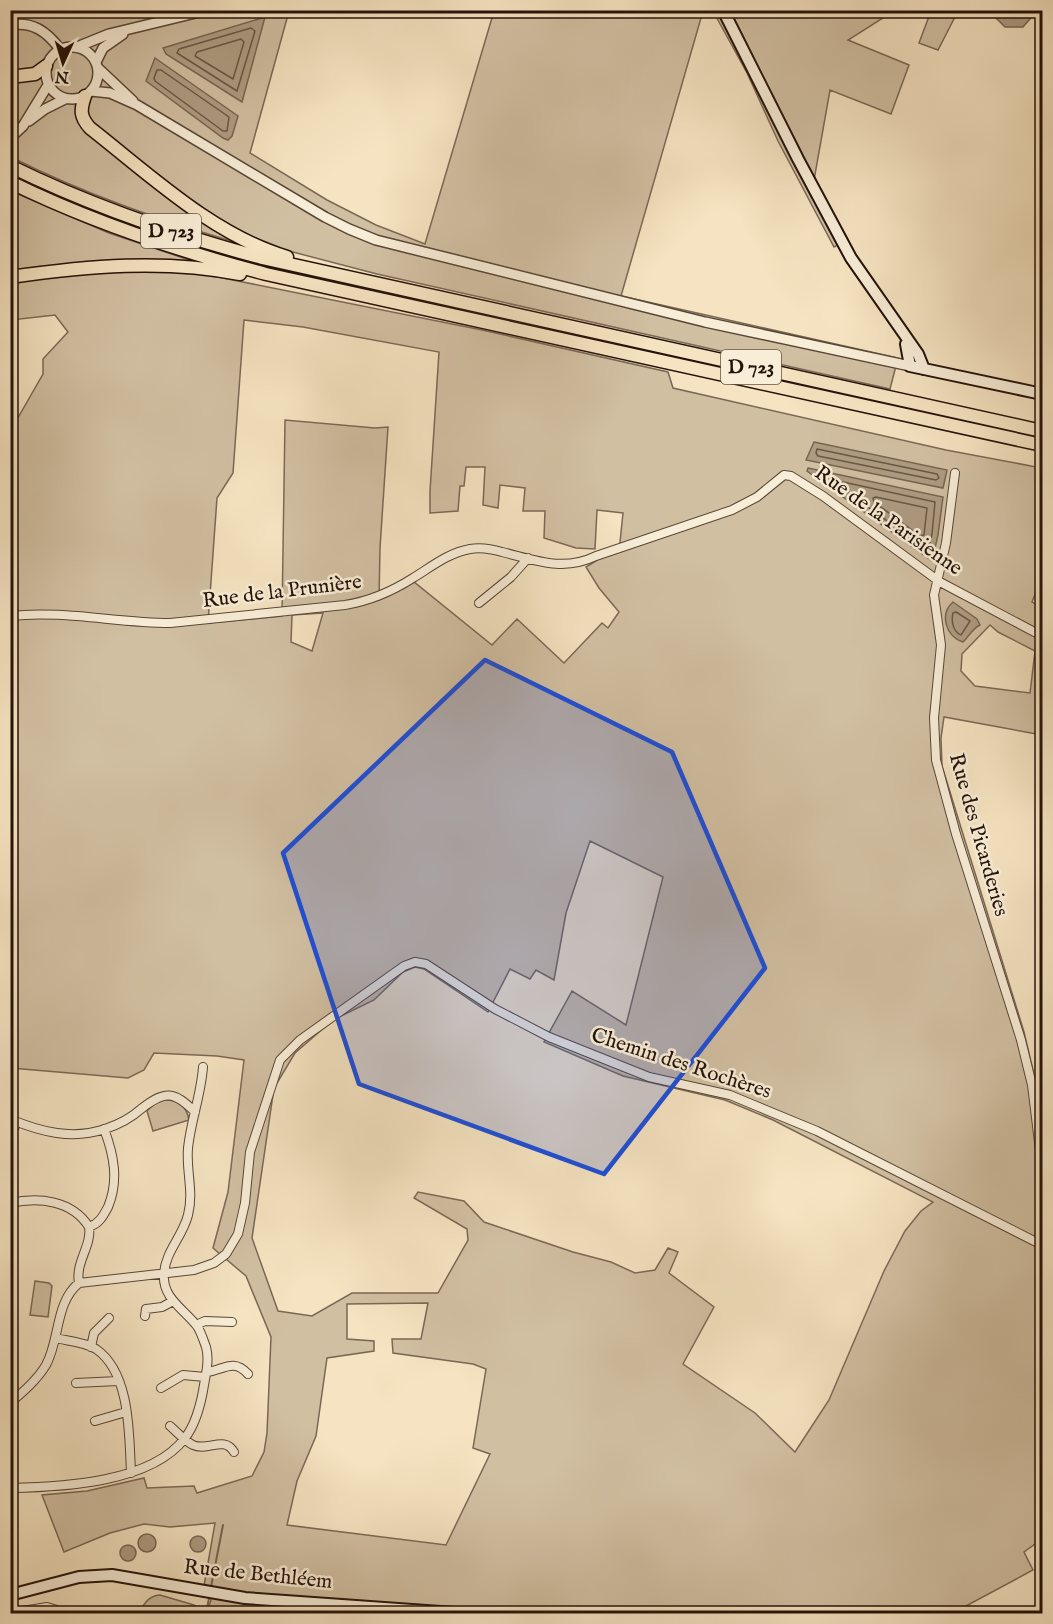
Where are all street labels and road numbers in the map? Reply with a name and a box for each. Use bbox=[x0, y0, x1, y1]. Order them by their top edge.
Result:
road number: D 723 bbox=[141, 214, 201, 248]
road number: D 723 bbox=[721, 350, 781, 384]
street label: Rue de la Parisienne bbox=[809, 460, 968, 582]
street label: Rue de la Prunière bbox=[201, 569, 364, 615]
street label: Rue des Picarderies bbox=[942, 750, 1014, 920]
street label: Chemin des Rochères bbox=[587, 1022, 775, 1106]
street label: Rue de Bethléem bbox=[182, 1554, 334, 1596]

